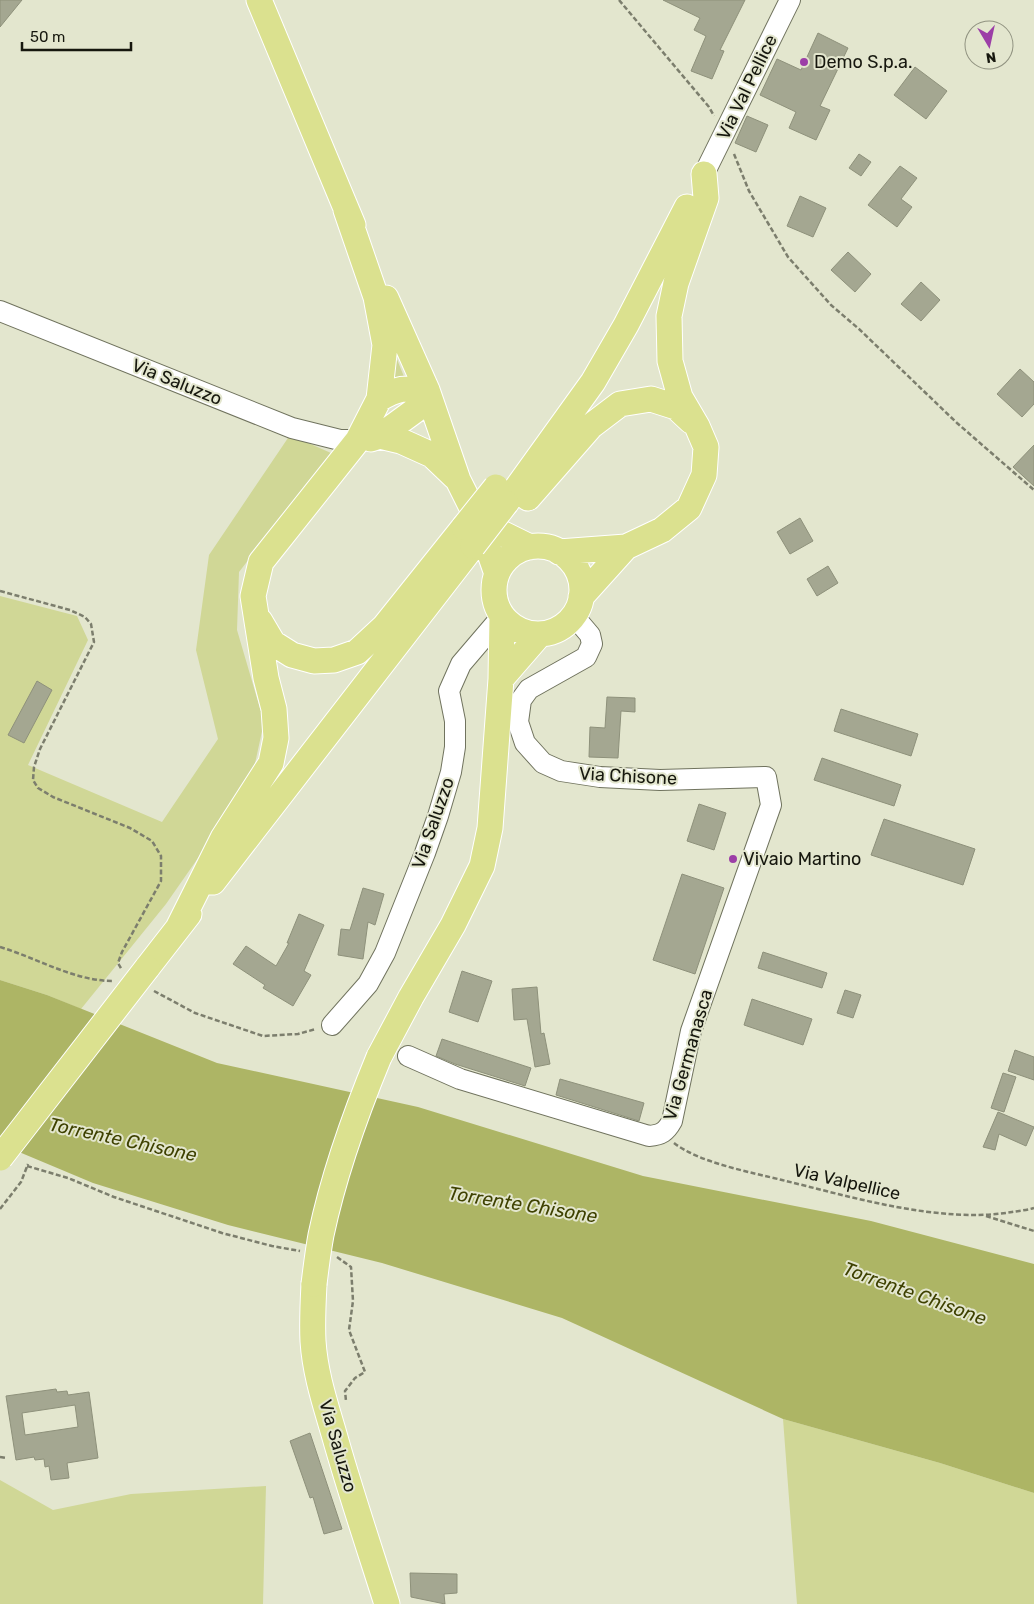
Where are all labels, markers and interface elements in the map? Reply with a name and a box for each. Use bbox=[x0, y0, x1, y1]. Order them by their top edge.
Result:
scale bar bbox=[22, 20, 131, 52]
north arrow bbox=[964, 20, 1014, 70]
text: 50 m bbox=[30, 28, 65, 46]
street label: Via Val Pellice bbox=[712, 31, 782, 143]
text: N bbox=[985, 48, 997, 67]
place label: Demo S.p.a. bbox=[814, 51, 913, 73]
marker: Demo S.p.a. bbox=[798, 56, 810, 68]
street label: Via Saluzzo bbox=[129, 354, 225, 410]
street label: Via Chisone bbox=[578, 762, 678, 790]
street label: Via Saluzzo bbox=[407, 774, 459, 872]
place label: Vivaio Martino bbox=[743, 848, 861, 870]
marker: Vivaio Martino bbox=[727, 853, 739, 865]
street label: Via Germanasca bbox=[659, 987, 717, 1123]
water label: Torrente Chisone bbox=[47, 1113, 199, 1166]
street label: Via Valpellice bbox=[791, 1159, 903, 1205]
water label: Torrente Chisone bbox=[447, 1181, 599, 1228]
water label: Torrente Chisone bbox=[840, 1257, 990, 1330]
street label: Via Saluzzo bbox=[314, 1397, 362, 1495]

